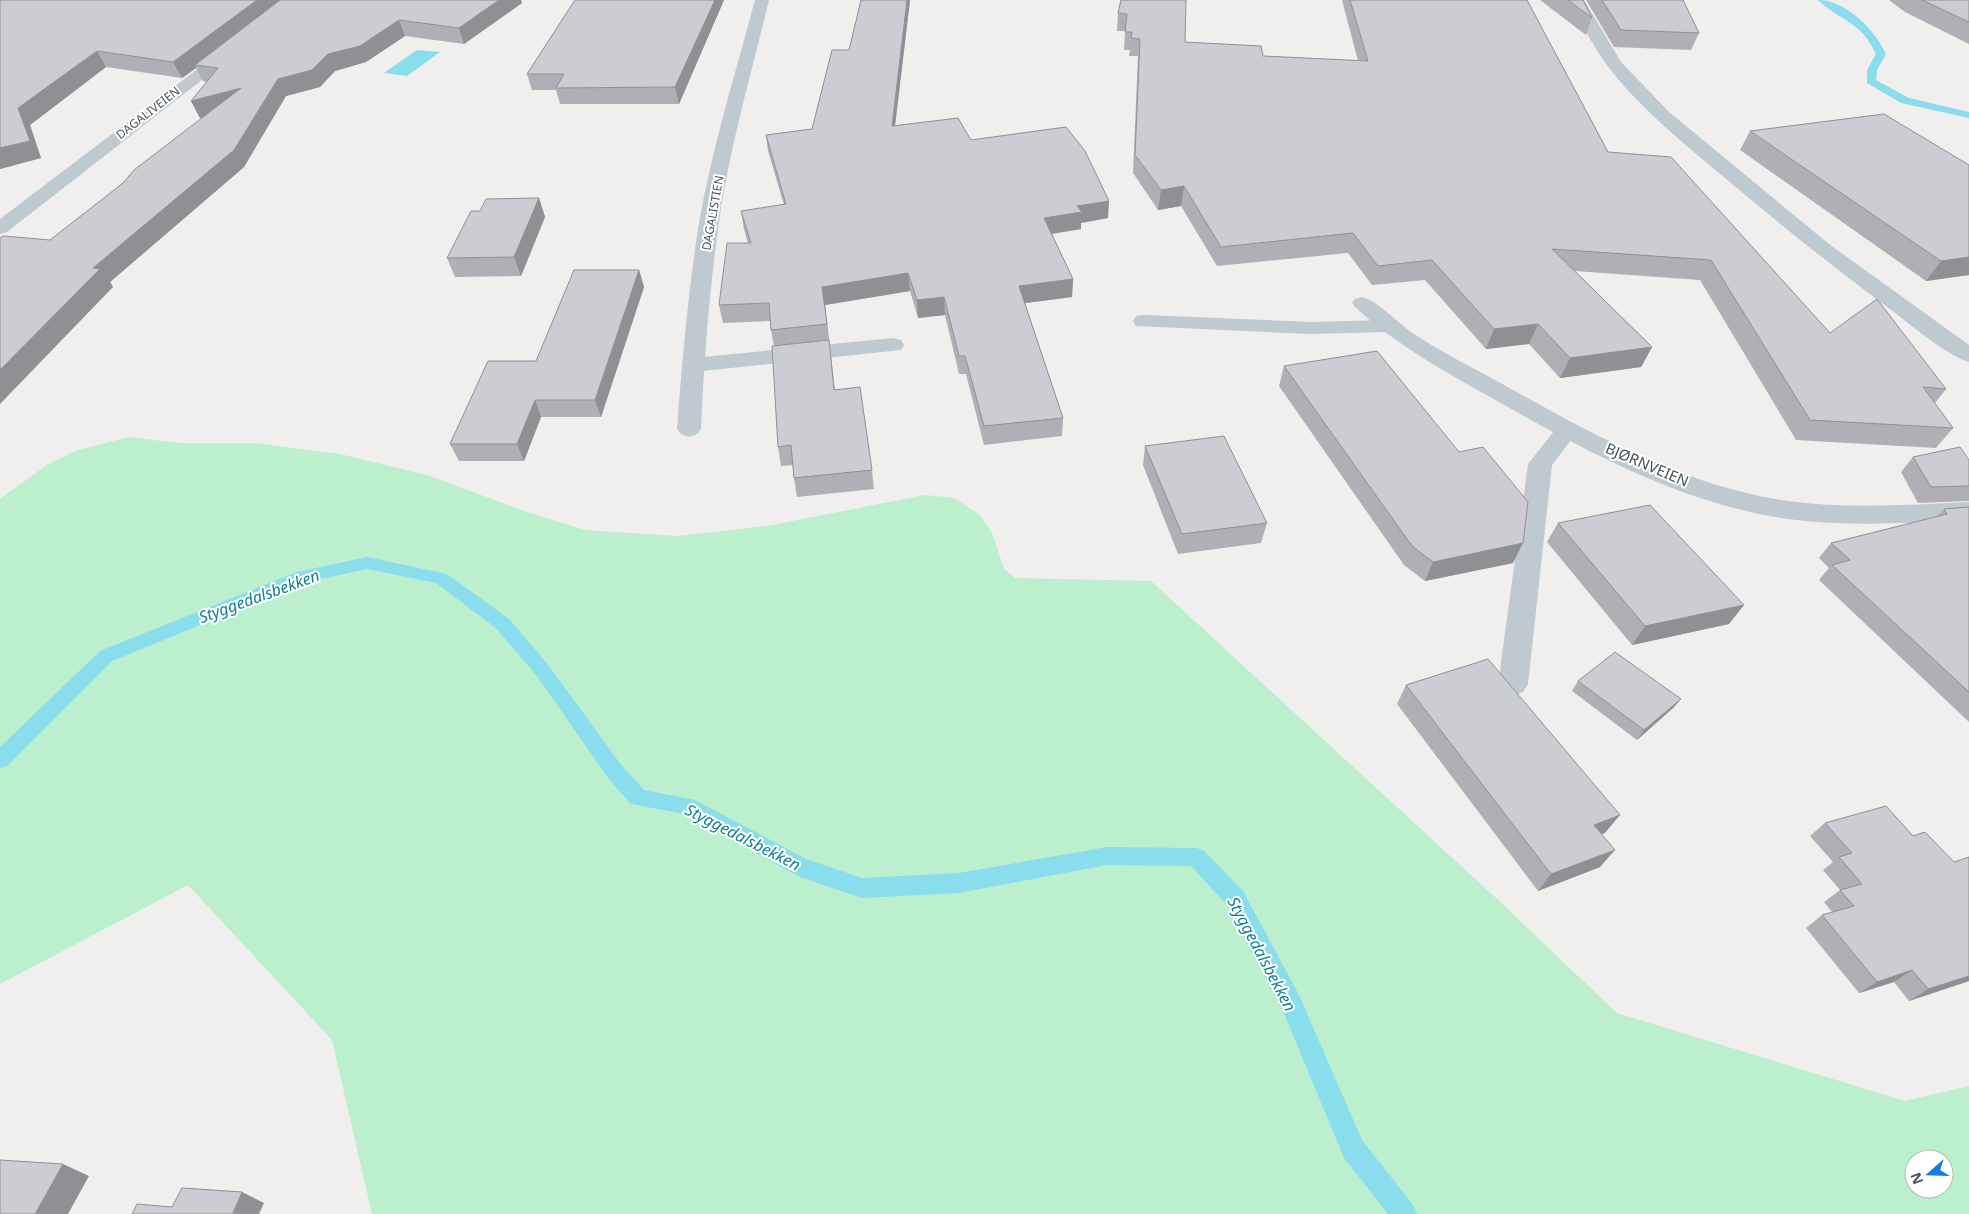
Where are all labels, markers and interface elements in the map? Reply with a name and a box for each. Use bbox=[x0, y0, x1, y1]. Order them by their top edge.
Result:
street label: DAGALIVEIEN bbox=[112, 82, 183, 143]
street label: DAGALISTIEN bbox=[698, 174, 727, 252]
street label: BJØRNVEIEN bbox=[1603, 438, 1692, 491]
water label: Styggedalsbekken bbox=[196, 564, 322, 628]
water label: Styggedalsbekken bbox=[682, 798, 804, 876]
water label: Styggedalsbekken bbox=[1223, 893, 1301, 1015]
north arrow bbox=[1904, 1149, 1954, 1199]
text: N bbox=[1905, 1170, 1927, 1187]

